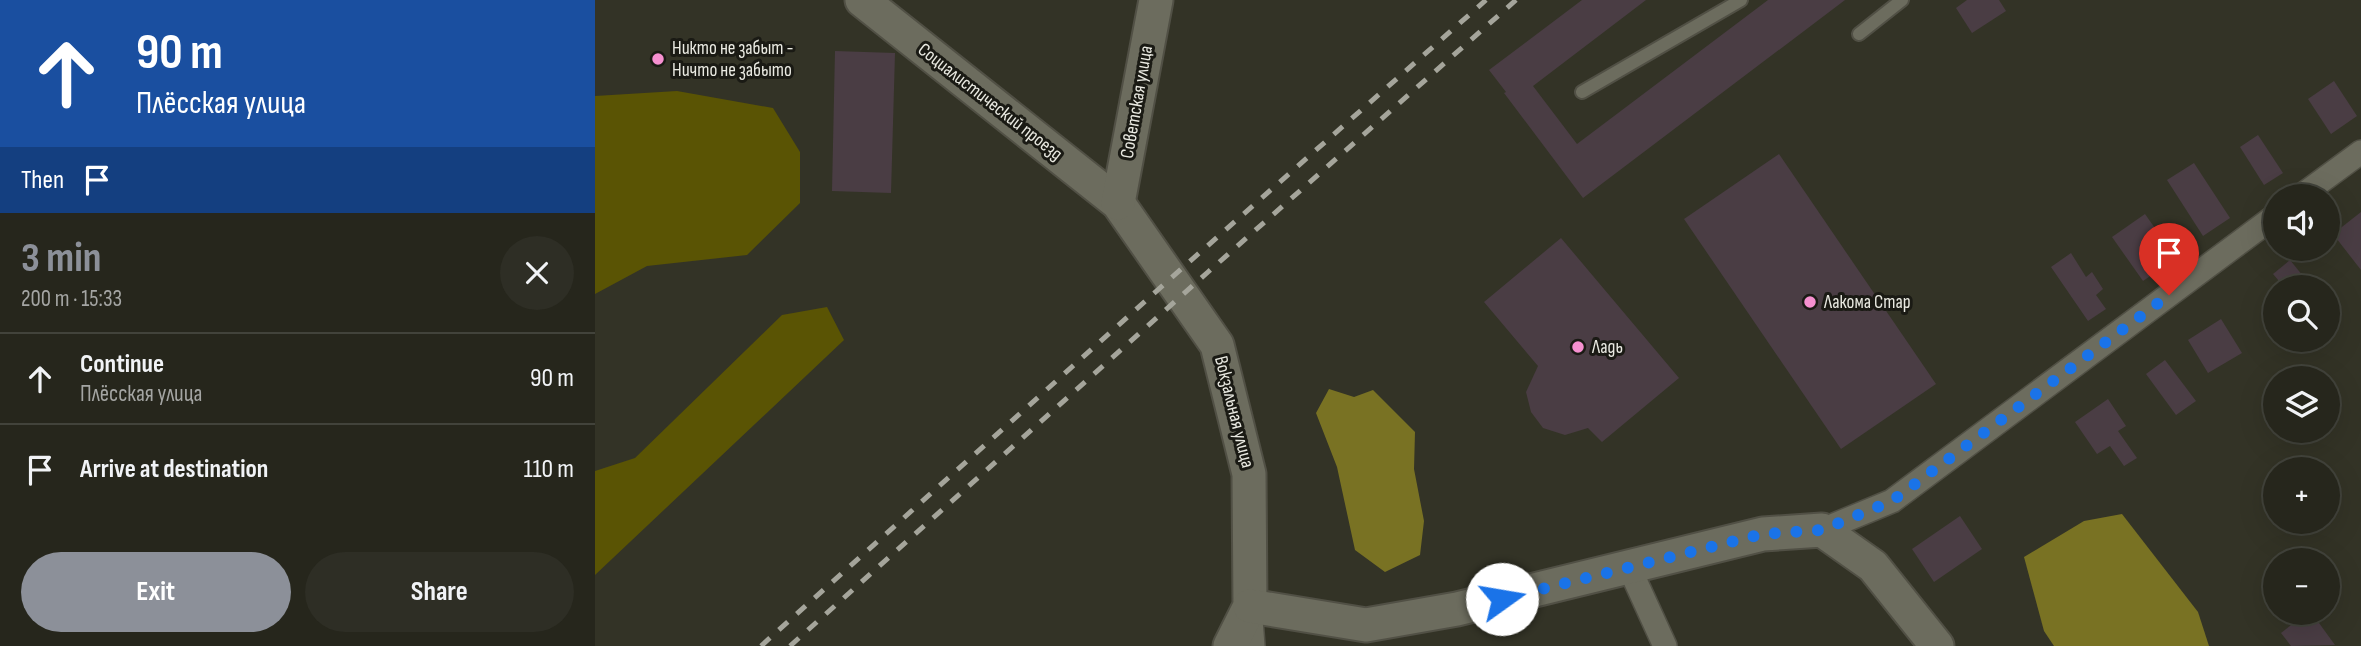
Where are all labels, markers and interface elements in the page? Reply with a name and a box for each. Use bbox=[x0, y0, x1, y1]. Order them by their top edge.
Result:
text: 90 m bbox=[136, 24, 223, 83]
icon: ahead bbox=[21, 28, 112, 119]
place label: Никто не забыт - Ничто не забыто bbox=[672, 37, 794, 82]
street label: Социалистический проезд bbox=[913, 38, 1067, 166]
street label: Советская улица bbox=[1116, 44, 1158, 160]
marker: Никто не забыт - Ничто не забыто bbox=[650, 51, 666, 67]
text: Плёсская улица bbox=[136, 84, 306, 123]
icon: arrive bbox=[78, 161, 116, 199]
text: Then bbox=[21, 165, 64, 196]
map controls bbox=[2263, 184, 2340, 625]
button: sound bbox=[2263, 184, 2340, 261]
pin bbox=[2139, 223, 2199, 295]
text: 3 min bbox=[21, 233, 101, 284]
icon: arrive bbox=[2150, 234, 2188, 272]
button: close bbox=[500, 236, 574, 310]
button: search bbox=[2263, 275, 2340, 352]
text: 200 m · 15:33 bbox=[21, 285, 122, 313]
place label: Лакома Стар bbox=[1823, 291, 1911, 314]
marker: Лакома Стар bbox=[1802, 294, 1818, 310]
place label: Ладь bbox=[1591, 336, 1623, 359]
marker: Ладь bbox=[1570, 339, 1586, 355]
text: Continue bbox=[80, 349, 164, 380]
street label: Вокзальная улица bbox=[1209, 354, 1259, 470]
icon: ahead bbox=[21, 360, 59, 398]
text: 90 m bbox=[530, 363, 574, 394]
button: layers bbox=[2263, 366, 2340, 443]
text: Плёсская улица bbox=[80, 380, 202, 408]
icon: arrive bbox=[21, 451, 59, 489]
text: Arrive at destination bbox=[80, 454, 268, 485]
text: 110 m bbox=[523, 454, 574, 485]
button: + bbox=[2263, 457, 2340, 534]
button: − bbox=[2263, 548, 2340, 625]
button: Exit bbox=[21, 552, 291, 632]
button: Share bbox=[305, 552, 574, 632]
position arrow bbox=[1465, 562, 1539, 636]

